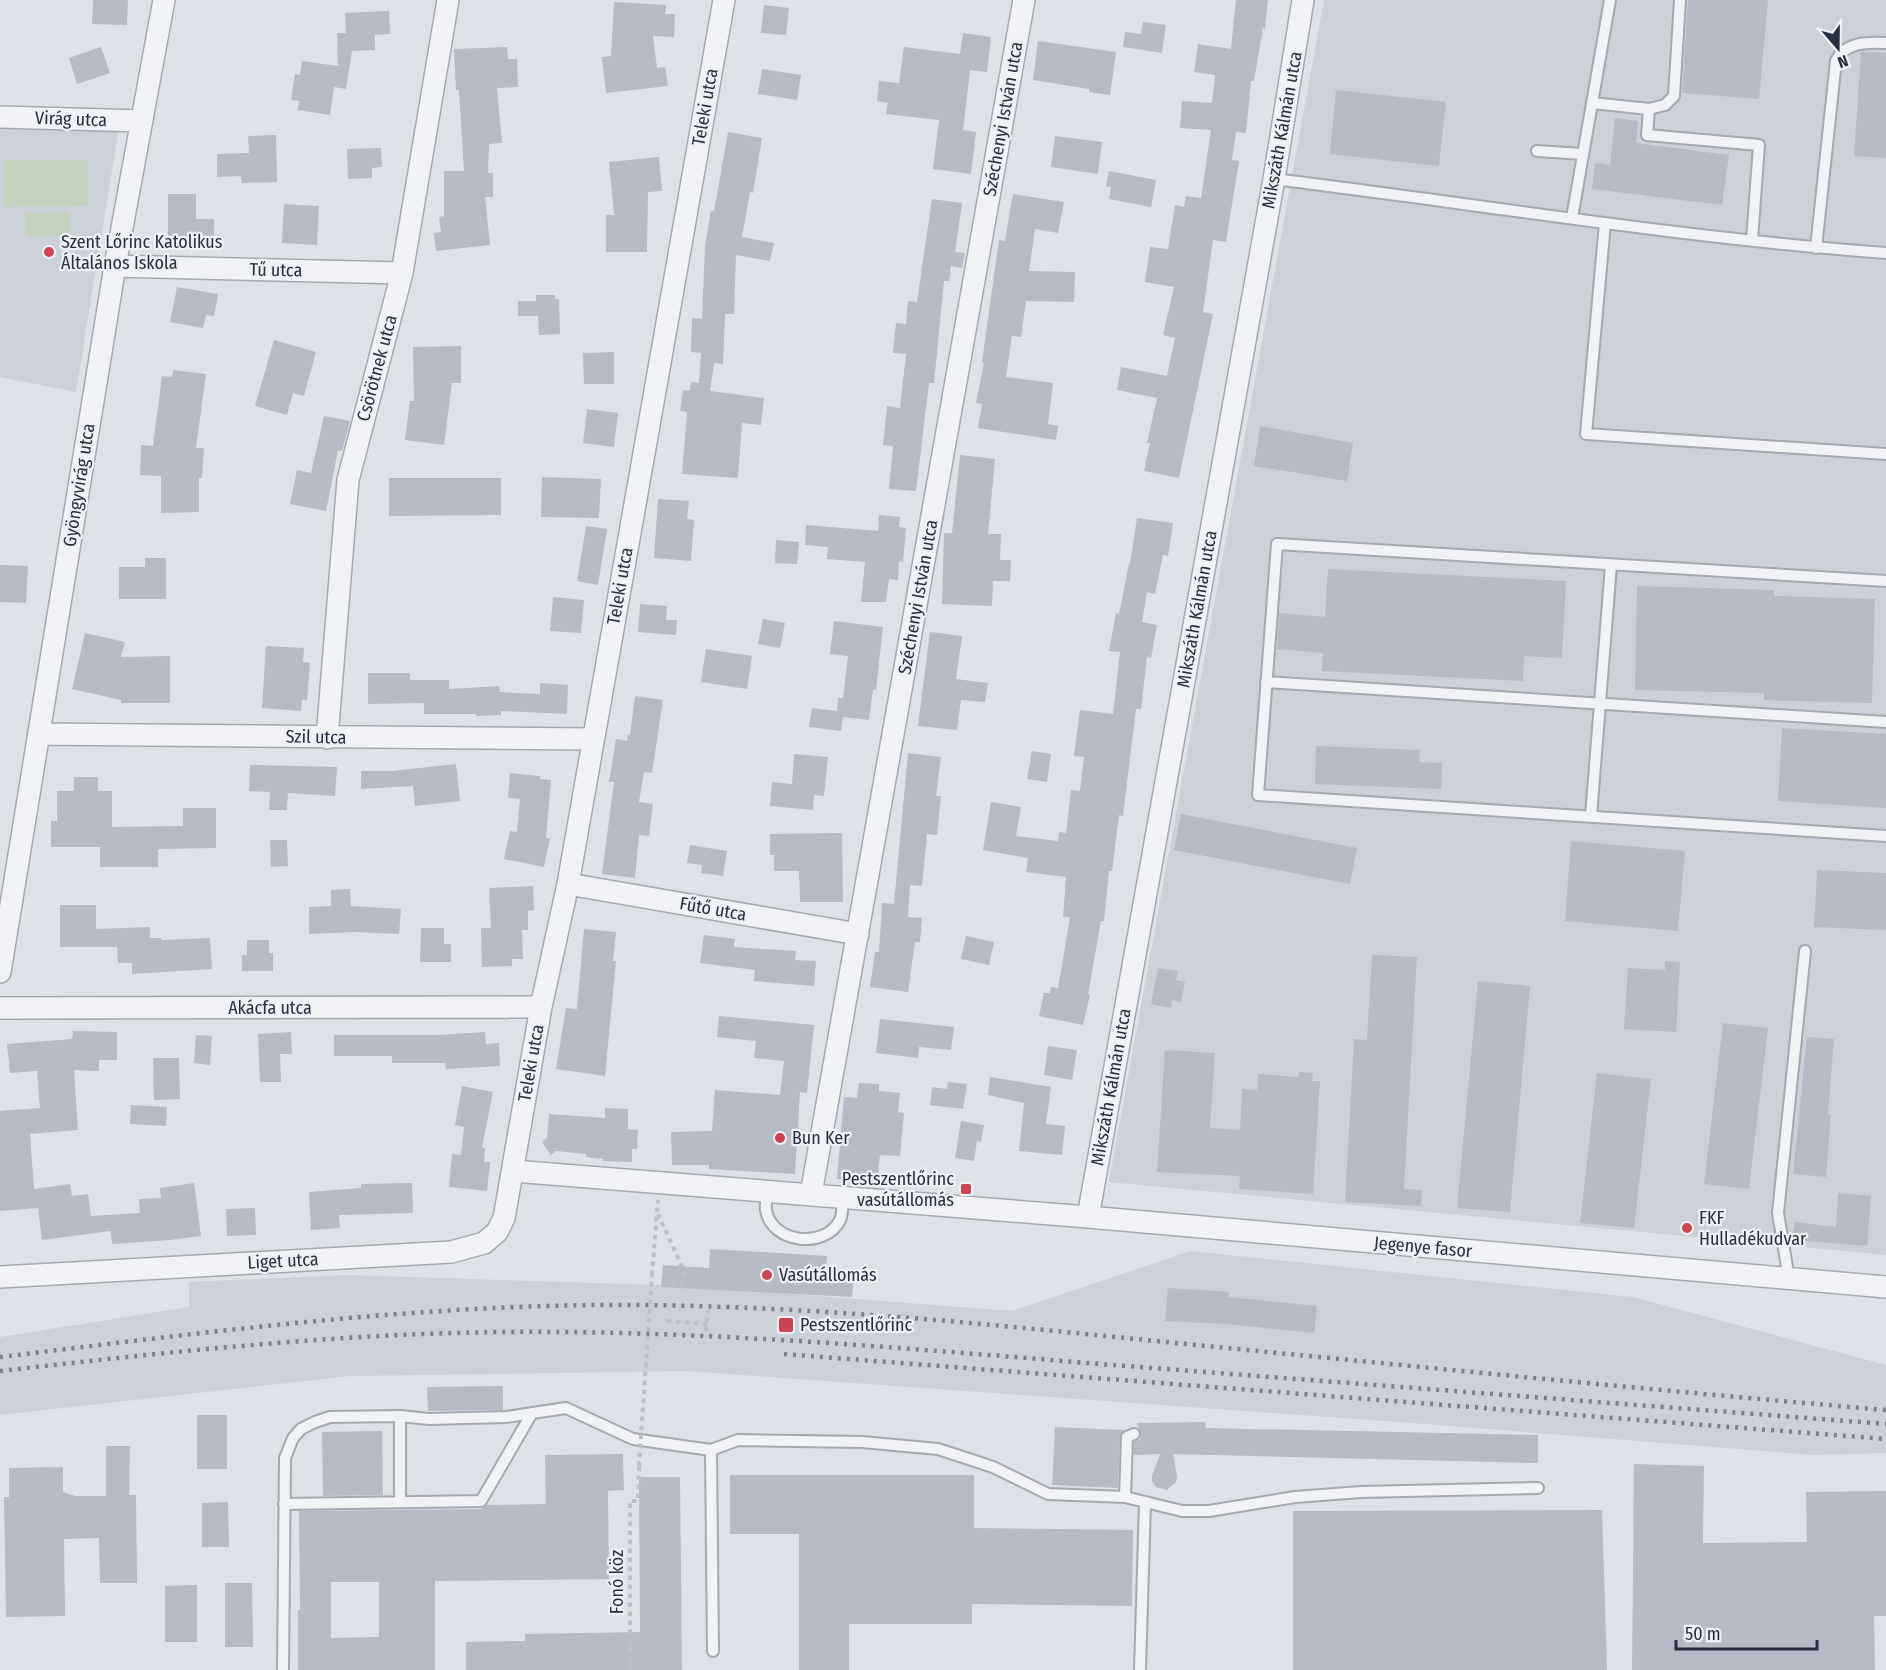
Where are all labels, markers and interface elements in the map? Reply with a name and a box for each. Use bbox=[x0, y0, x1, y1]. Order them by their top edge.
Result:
north arrow bbox=[1808, 18, 1868, 78]
street label: Széchenyi István utca bbox=[979, 40, 1027, 198]
street label: Mikszáth Kálmán utca bbox=[1257, 50, 1307, 210]
text: N bbox=[1835, 51, 1851, 72]
street label: Teleki utca bbox=[687, 66, 723, 147]
street label: Virág utca bbox=[35, 107, 108, 131]
place label: Szent Lőrinc Katolikus Általános Iskola bbox=[61, 231, 223, 274]
marker: Szent Lőrinc Katolikus Általános Iskola bbox=[42, 245, 56, 259]
street label: Tű utca bbox=[249, 259, 303, 281]
street label: Csörötnek utca bbox=[352, 312, 402, 424]
street label: Gyöngyvirág utca bbox=[58, 422, 100, 548]
street label: Széchenyi István utca bbox=[894, 518, 942, 676]
street label: Mikszáth Kálmán utca bbox=[1172, 529, 1222, 689]
street label: Teleki utca bbox=[602, 545, 638, 626]
street label: Szil utca bbox=[285, 725, 347, 749]
street label: Fűtő utca bbox=[678, 892, 748, 926]
street label: Akácfa utca bbox=[228, 997, 312, 1019]
street label: Mikszáth Kálmán utca bbox=[1086, 1007, 1136, 1167]
street label: Teleki utca bbox=[513, 1022, 549, 1103]
place label: Bun Ker bbox=[792, 1127, 850, 1149]
marker: Bun Ker bbox=[773, 1131, 787, 1145]
place label: Pestszentlőrinc vasútállomás bbox=[842, 1168, 954, 1211]
marker: Pestszentlőrinc vasútállomás bbox=[959, 1182, 973, 1196]
place label: FKF Hulladékudvar bbox=[1699, 1207, 1807, 1250]
marker: FKF Hulladékudvar bbox=[1680, 1221, 1694, 1235]
street label: Jegenye fasor bbox=[1373, 1232, 1474, 1262]
street label: Liget utca bbox=[247, 1248, 319, 1274]
place label: Vasútállomás bbox=[779, 1264, 877, 1286]
marker: Vasútállomás bbox=[760, 1268, 774, 1282]
place label: Pestszentlőrinc bbox=[800, 1314, 913, 1336]
marker: Pestszentlőrinc bbox=[777, 1316, 795, 1334]
street label: Fonó köz bbox=[606, 1550, 628, 1614]
scale bar bbox=[1676, 1613, 1817, 1651]
text: 50 m bbox=[1685, 1623, 1721, 1645]

